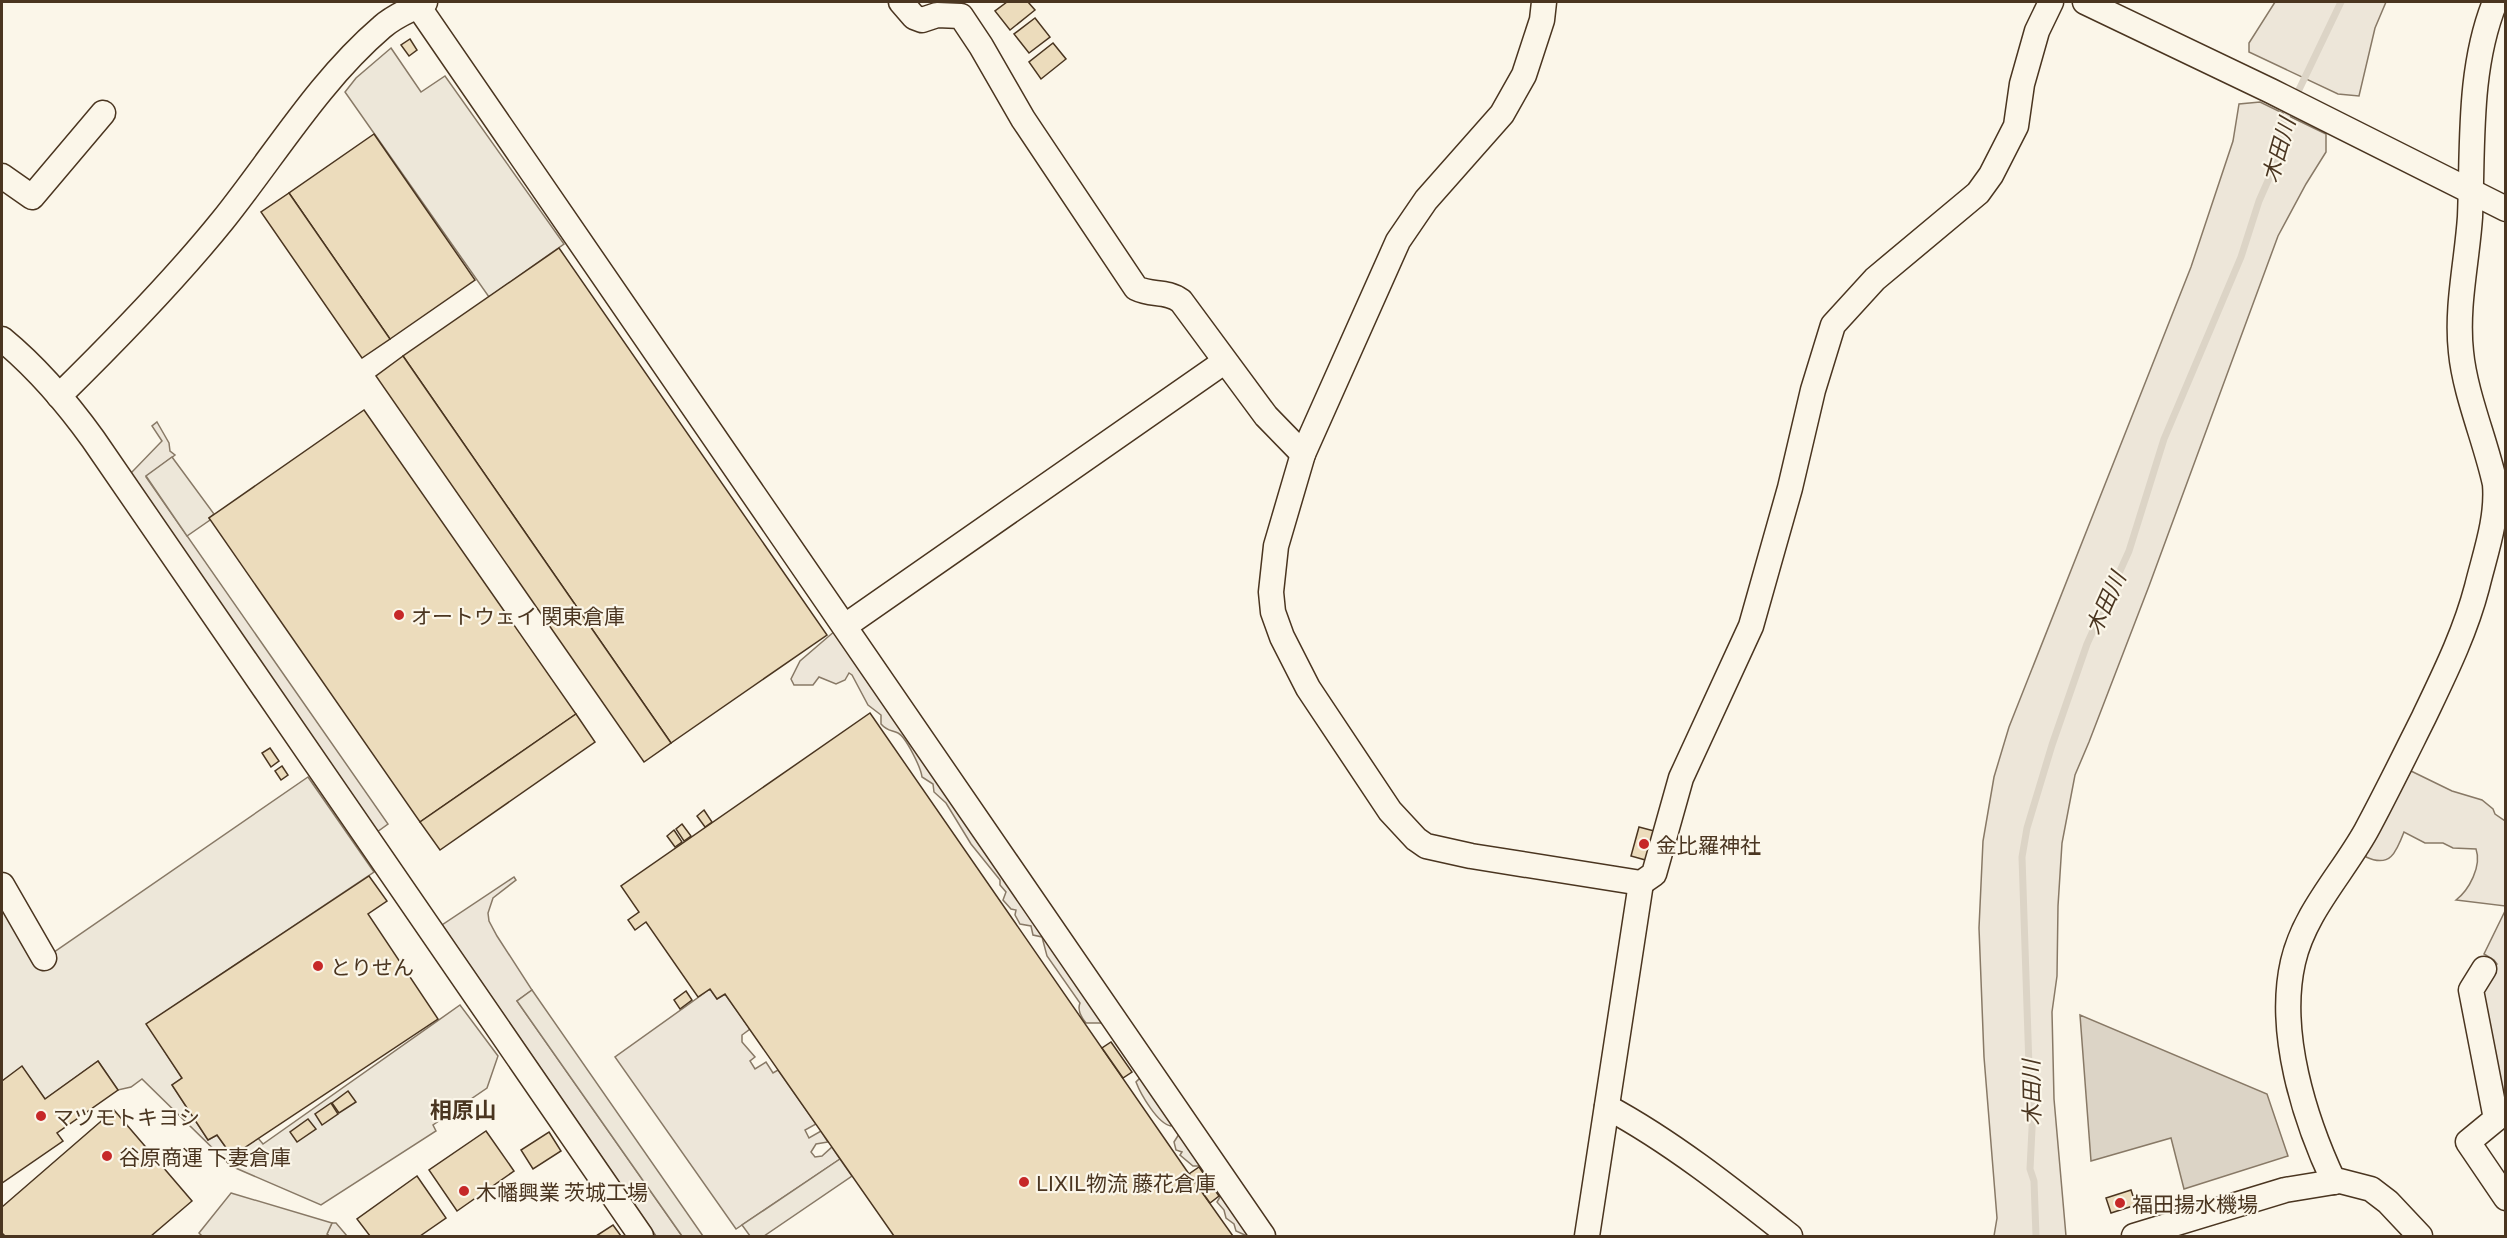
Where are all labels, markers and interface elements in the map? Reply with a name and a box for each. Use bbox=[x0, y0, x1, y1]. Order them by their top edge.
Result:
water label: 木田川 bbox=[2256, 113, 2301, 185]
water label: 木田川 bbox=[2079, 566, 2132, 639]
place label: オートウェイ 関東倉庫 bbox=[411, 603, 625, 628]
marker: オートウェイ 関東倉庫 bbox=[392, 608, 406, 622]
place label: 金比羅神社 bbox=[1656, 832, 1761, 857]
marker: 金比羅神社 bbox=[1637, 837, 1651, 851]
place label: とりせん bbox=[330, 954, 414, 979]
marker: とりせん bbox=[311, 959, 325, 973]
water label: 木田川 bbox=[2017, 1058, 2045, 1126]
district label: 相原山 bbox=[430, 1096, 496, 1123]
place label: マツモトキヨシ bbox=[53, 1104, 200, 1129]
marker: マツモトキヨシ bbox=[34, 1109, 48, 1123]
place label: 谷原商運 下妻倉庫 bbox=[119, 1144, 291, 1169]
marker: 谷原商運 下妻倉庫 bbox=[100, 1149, 114, 1163]
place label: LIXIL物流 藤花倉庫 bbox=[1036, 1170, 1216, 1195]
marker: LIXIL物流 藤花倉庫 bbox=[1017, 1175, 1031, 1189]
place label: 木幡興業 茨城工場 bbox=[476, 1179, 648, 1204]
marker: 木幡興業 茨城工場 bbox=[457, 1184, 471, 1198]
place label: 福田揚水機場 bbox=[2132, 1191, 2258, 1216]
marker: 福田揚水機場 bbox=[2113, 1196, 2127, 1210]

